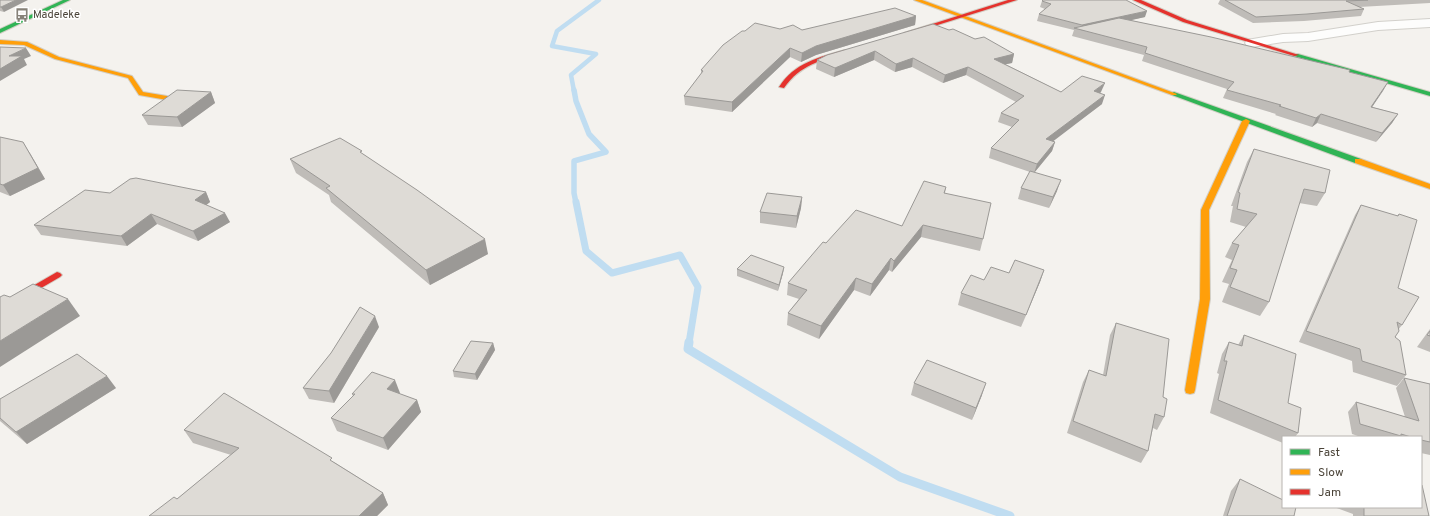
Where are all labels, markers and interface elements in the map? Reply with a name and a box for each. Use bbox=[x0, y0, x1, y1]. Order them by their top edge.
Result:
bus stop icon: Madeleke bbox=[14, 7, 30, 23]
place label: Madeleke bbox=[33, 8, 80, 22]
legend bbox=[1282, 436, 1422, 508]
text: Fast bbox=[1318, 445, 1340, 461]
text: Slow bbox=[1318, 465, 1344, 481]
text: Jam bbox=[1318, 485, 1341, 501]

